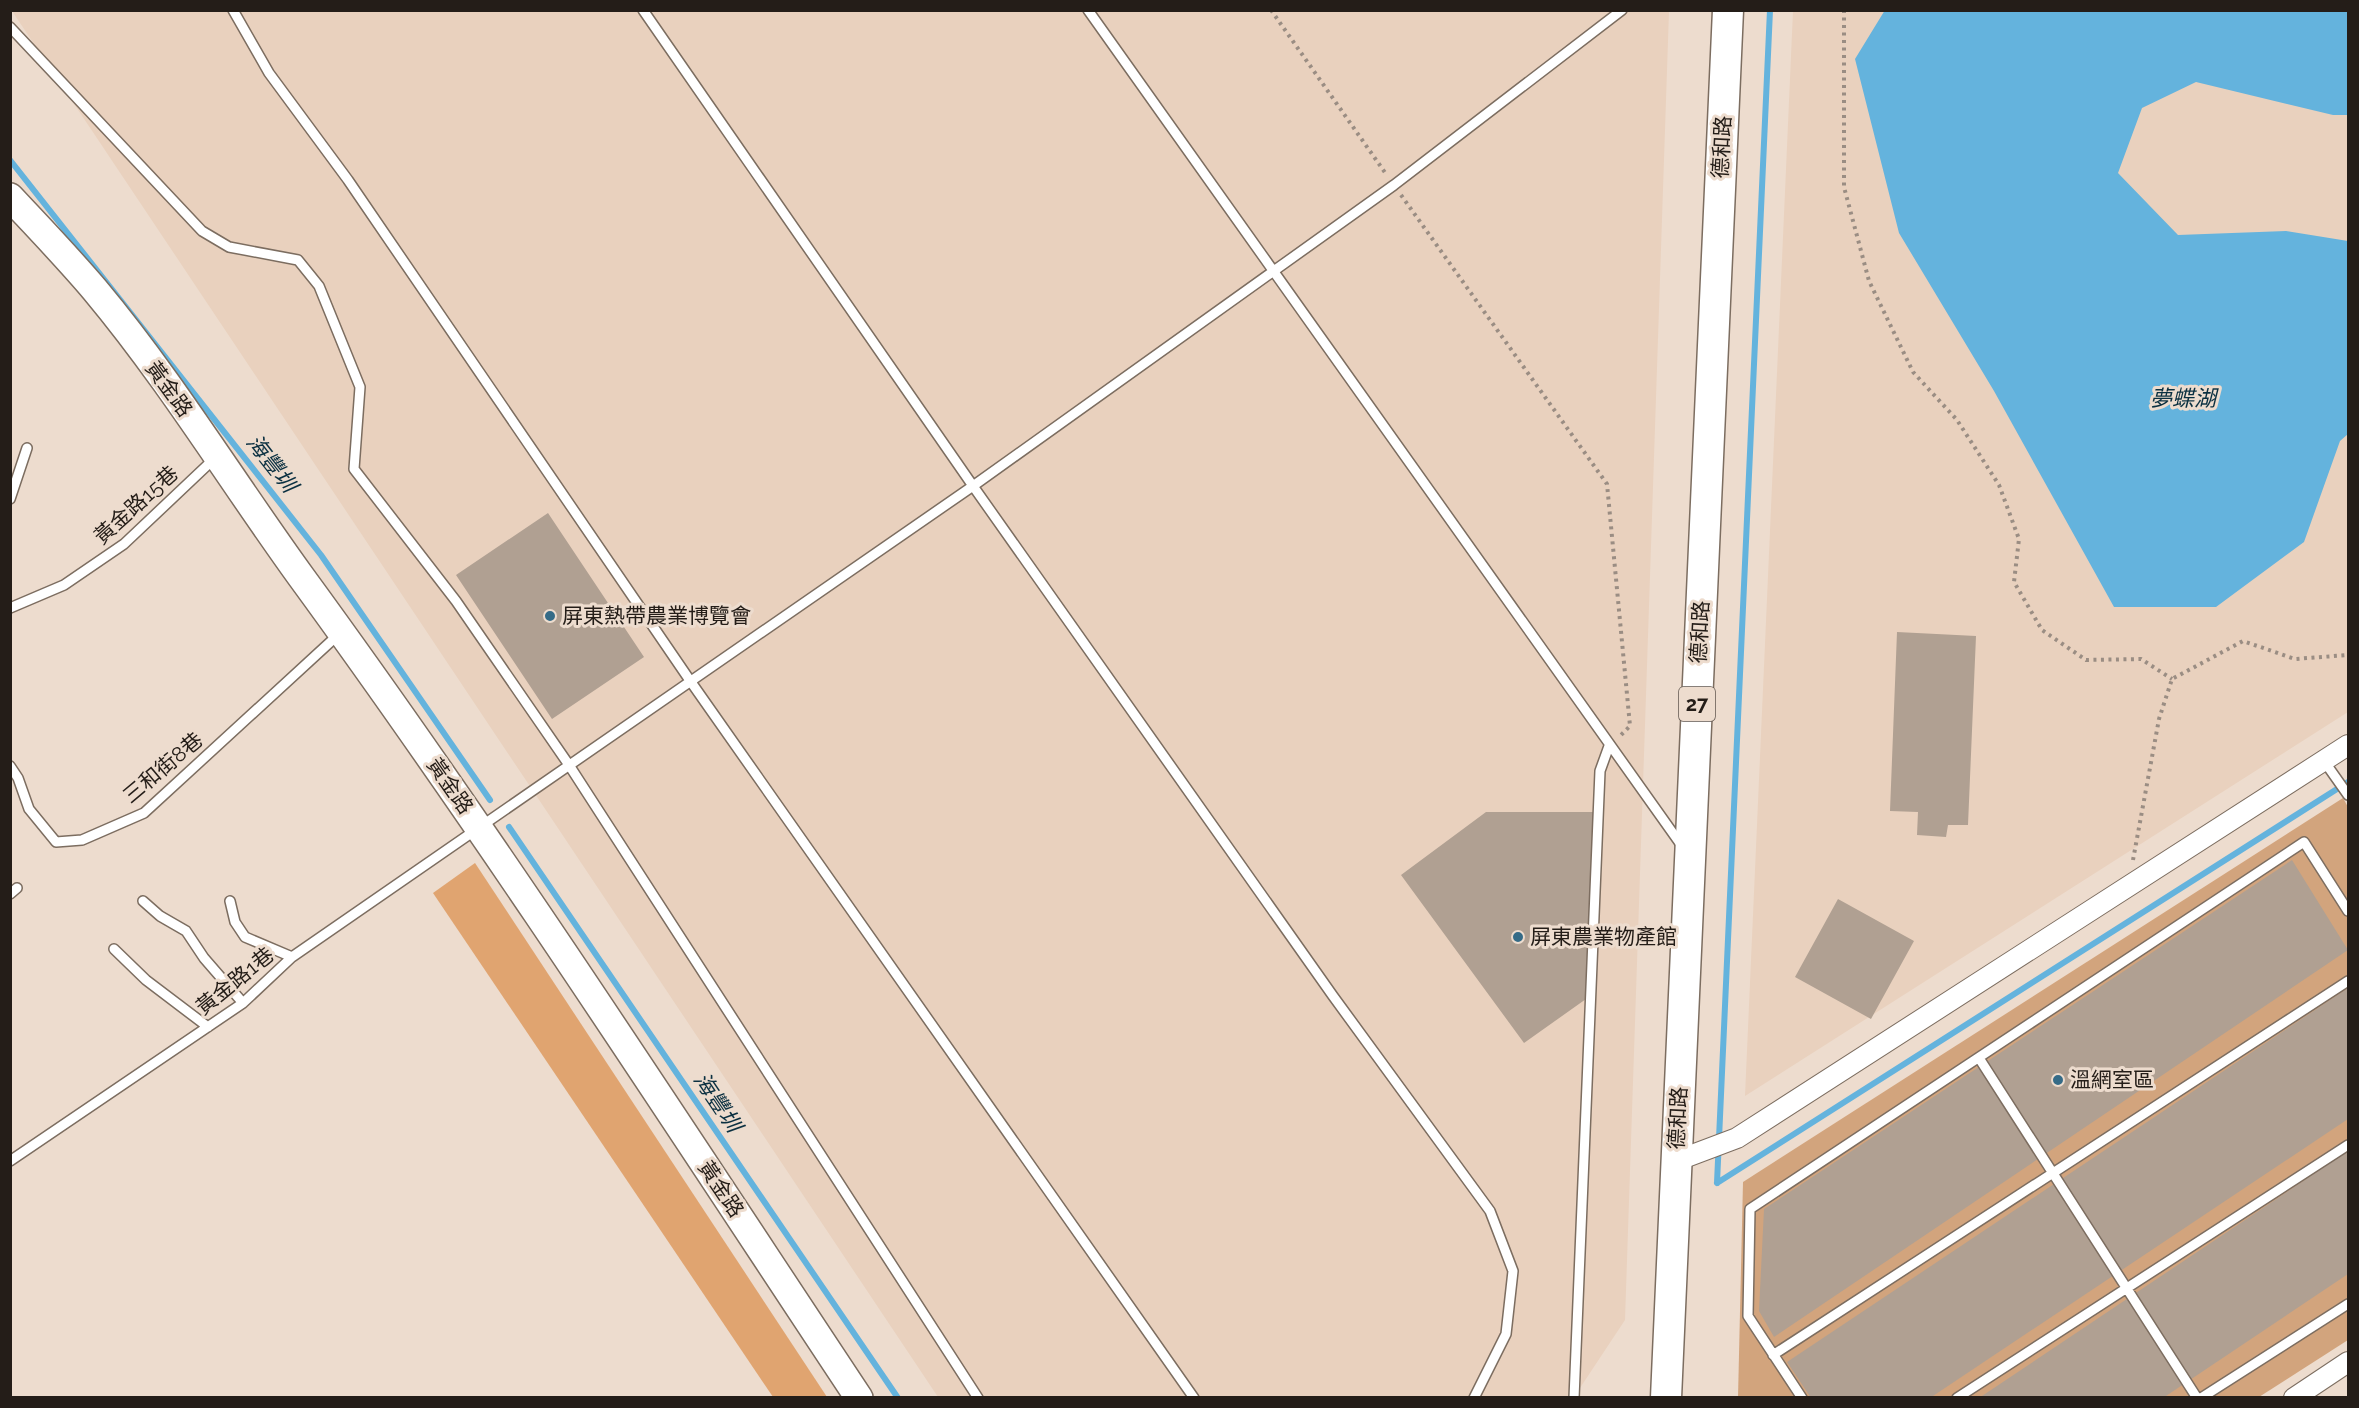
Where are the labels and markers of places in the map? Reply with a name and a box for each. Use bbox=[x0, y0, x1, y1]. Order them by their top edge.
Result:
place label: 屏東熱帶農業博覽會 bbox=[562, 603, 751, 628]
marker: 屏東熱帶農業博覽會 bbox=[543, 609, 557, 623]
place label: 屏東農業物產館 bbox=[1530, 924, 1677, 949]
marker: 屏東農業物產館 bbox=[1511, 930, 1525, 944]
place label: 溫網室區 bbox=[2070, 1067, 2154, 1092]
marker: 溫網室區 bbox=[2051, 1073, 2065, 1087]

